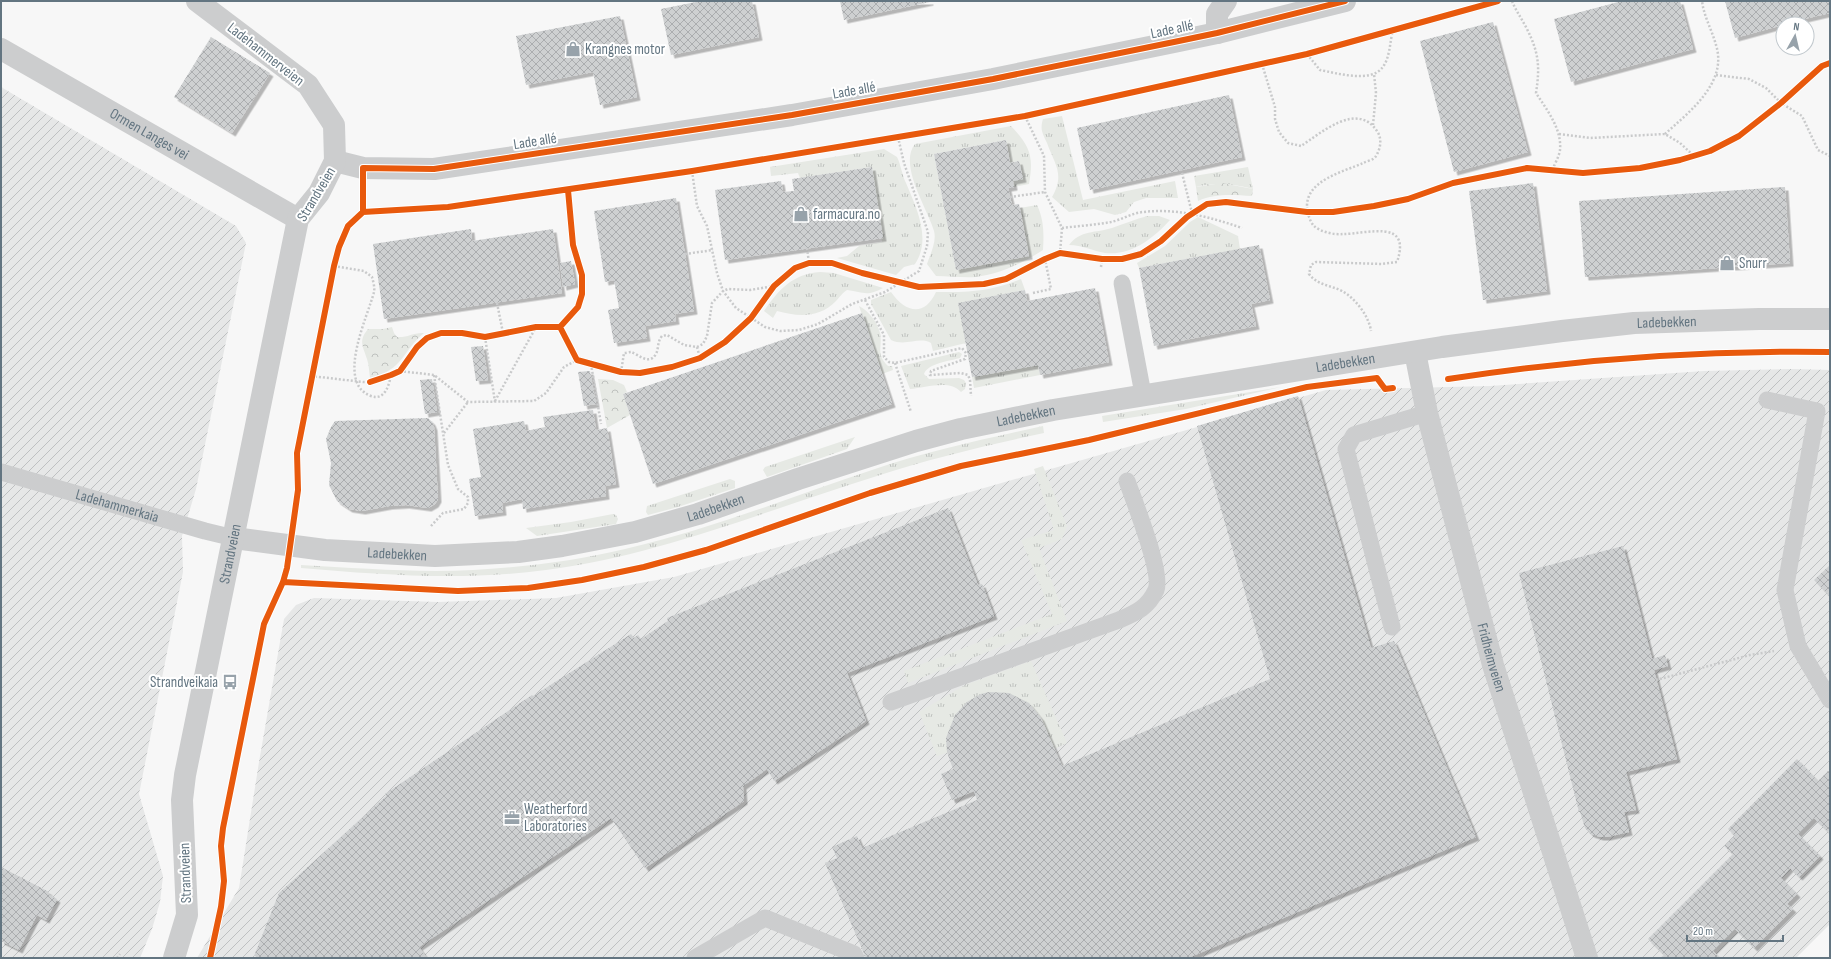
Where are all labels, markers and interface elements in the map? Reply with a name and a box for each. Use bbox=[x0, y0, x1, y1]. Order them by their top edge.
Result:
street label: Lade allé bbox=[1149, 16, 1195, 43]
north arrow bbox=[1775, 16, 1815, 56]
street label: Ladehammerveien bbox=[223, 18, 308, 90]
text: N bbox=[1793, 20, 1800, 33]
shop icon: Krangnes motor bbox=[564, 40, 582, 58]
place label: Krangnes motor bbox=[585, 40, 666, 59]
street label: Lade allé bbox=[831, 77, 877, 104]
street label: Ormen Langes vei bbox=[106, 104, 192, 165]
street label: Lade allé bbox=[512, 129, 558, 154]
street label: Strandveien bbox=[293, 163, 340, 225]
shop icon: farmacura.no bbox=[792, 205, 810, 223]
place label: farmacura.no bbox=[813, 205, 880, 224]
shop icon: Snurr bbox=[1718, 254, 1736, 272]
place label: Snurr bbox=[1739, 254, 1767, 273]
street label: Ladebekken bbox=[1637, 312, 1697, 333]
street label: Ladebekken bbox=[1315, 349, 1376, 377]
street label: Ladebekken bbox=[995, 401, 1057, 431]
street label: Ladehammerkaia bbox=[73, 485, 161, 527]
street label: Ladebekken bbox=[685, 489, 747, 527]
street label: Strandveien bbox=[215, 522, 246, 585]
street label: Ladebekken bbox=[367, 543, 427, 566]
street label: Fridheimveien bbox=[1472, 621, 1510, 694]
place label: Strandveikaia bbox=[150, 673, 218, 692]
bus stop icon: Strandveikaia bbox=[221, 673, 239, 691]
place label: Weatherford Laboratories bbox=[524, 800, 587, 836]
office icon: Weatherford Laboratories bbox=[503, 809, 521, 827]
street label: Strandveien bbox=[175, 842, 196, 904]
scale bar bbox=[1687, 917, 1783, 943]
text: 20 m bbox=[1693, 924, 1713, 939]

